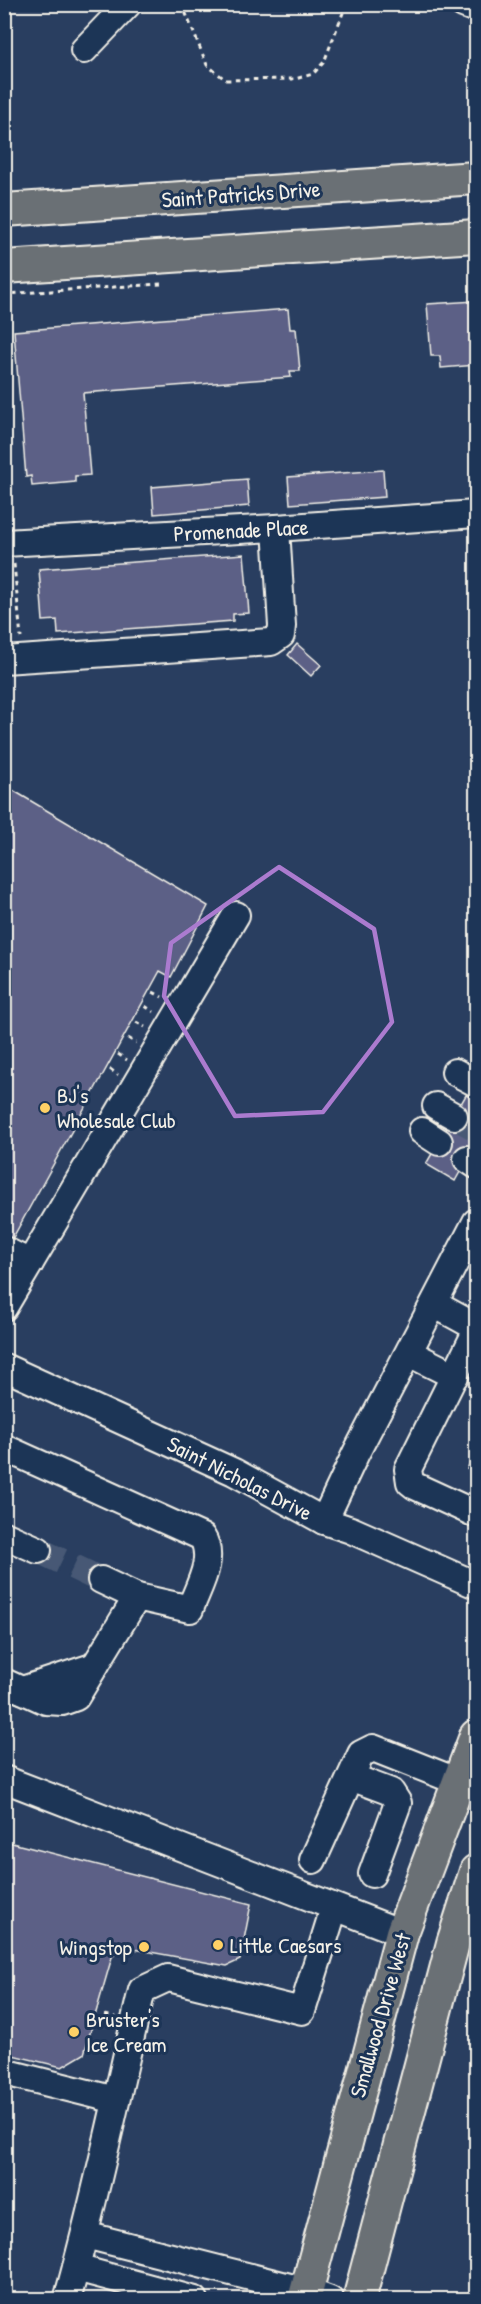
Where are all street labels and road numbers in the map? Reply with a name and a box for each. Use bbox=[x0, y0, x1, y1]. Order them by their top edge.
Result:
street label: Saint Patricks Drive bbox=[161, 173, 322, 215]
street label: Promenade Place bbox=[173, 511, 309, 549]
street label: Saint Nicholas Drive bbox=[162, 1429, 318, 1528]
street label: Smallwood Drive West bbox=[342, 1929, 418, 2101]

